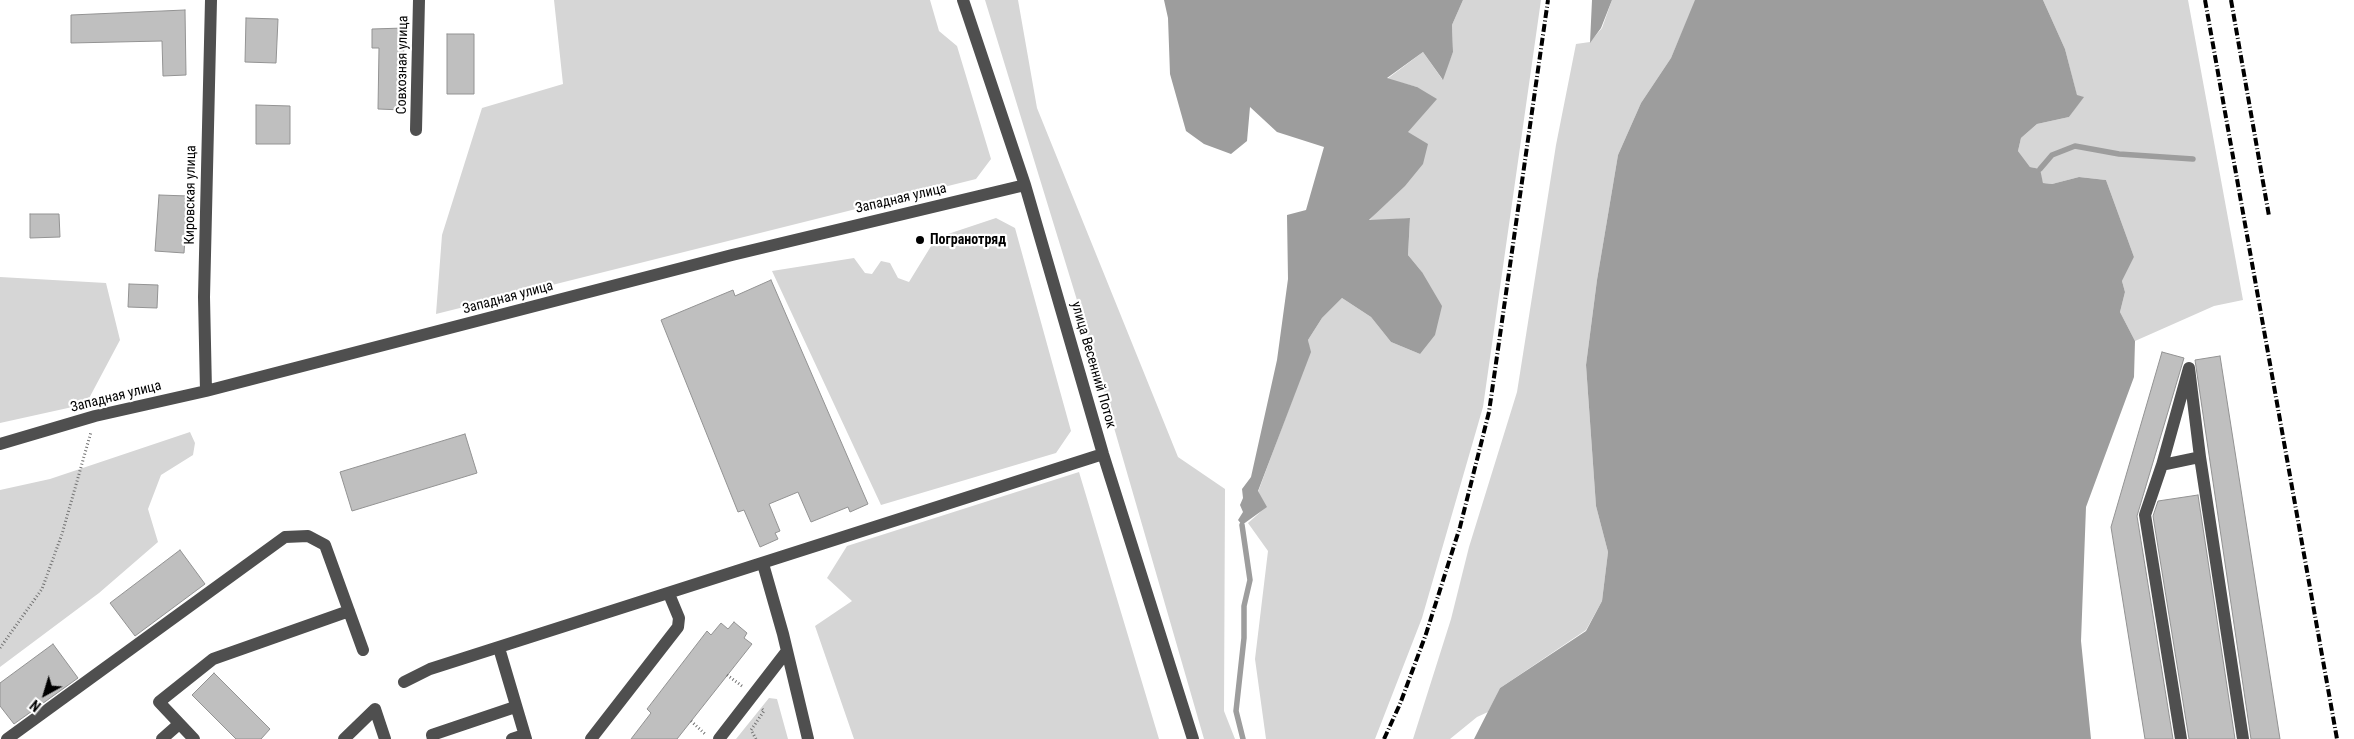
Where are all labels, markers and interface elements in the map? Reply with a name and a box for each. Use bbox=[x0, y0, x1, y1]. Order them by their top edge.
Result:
street label: Совхозная улица bbox=[394, 15, 412, 115]
street label: Кировская улица bbox=[182, 145, 200, 245]
street label: Западная улица bbox=[854, 180, 948, 218]
place label: Погранотряд bbox=[930, 232, 1006, 248]
marker: Погранотряд bbox=[914, 234, 926, 246]
street label: Западная улица bbox=[461, 278, 555, 318]
street label: улица Весенний Поток bbox=[1067, 300, 1119, 430]
street label: Западная улица bbox=[69, 378, 163, 416]
north arrow bbox=[20, 669, 70, 719]
text: N bbox=[27, 697, 44, 715]

